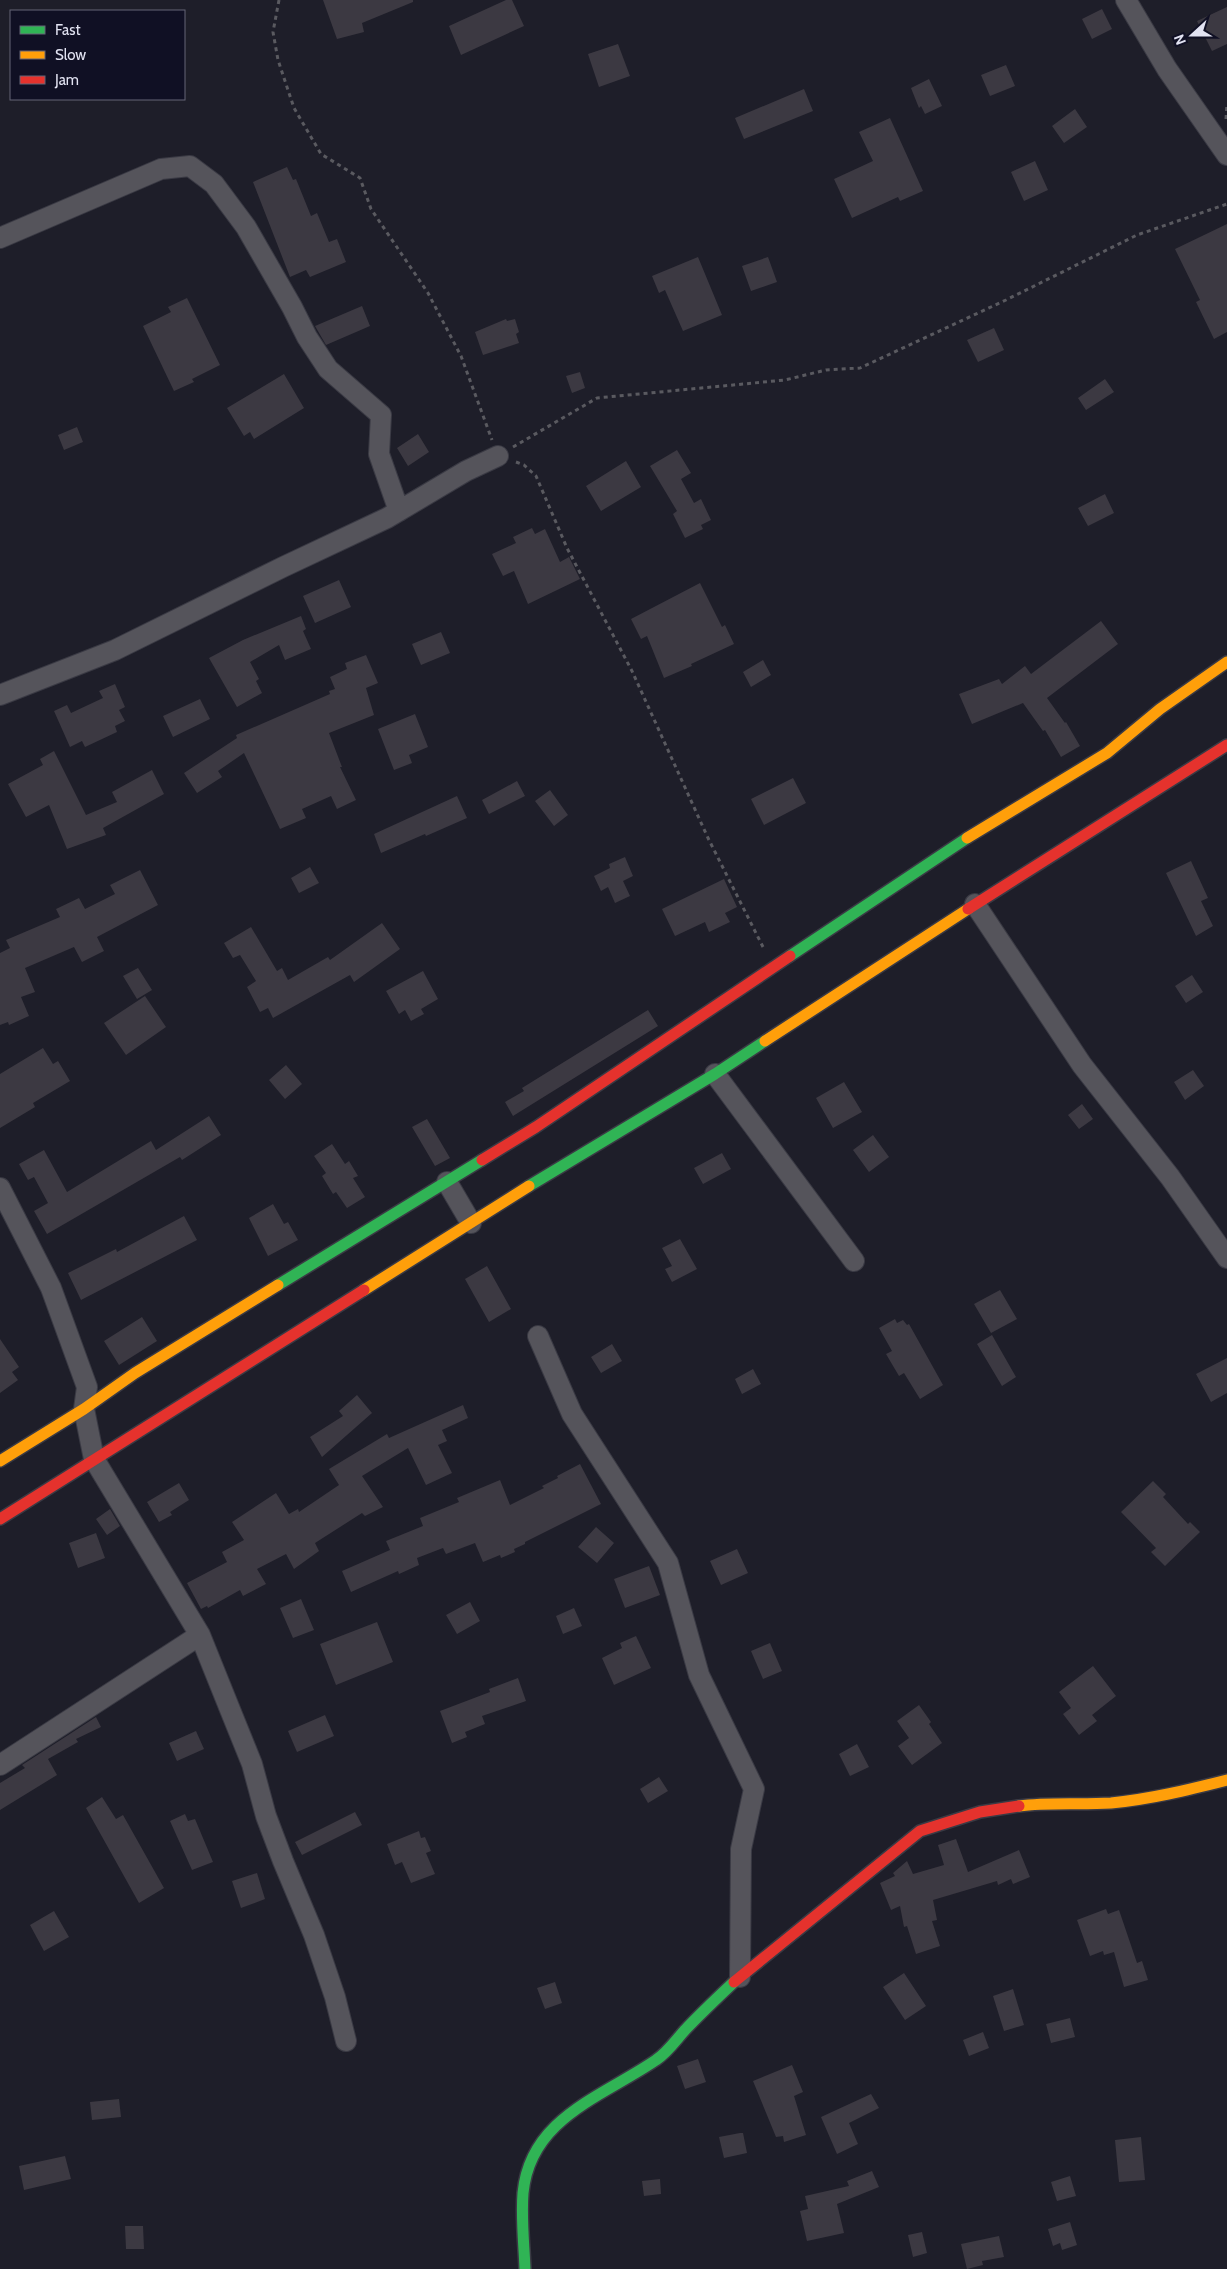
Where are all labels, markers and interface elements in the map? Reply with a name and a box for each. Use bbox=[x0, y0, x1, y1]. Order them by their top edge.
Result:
legend bbox=[10, 10, 185, 100]
north arrow bbox=[1167, 10, 1217, 60]
text: Fast bbox=[55, 21, 80, 39]
text: N bbox=[1170, 32, 1190, 48]
text: Slow bbox=[55, 46, 86, 64]
text: Jam bbox=[54, 71, 79, 89]

